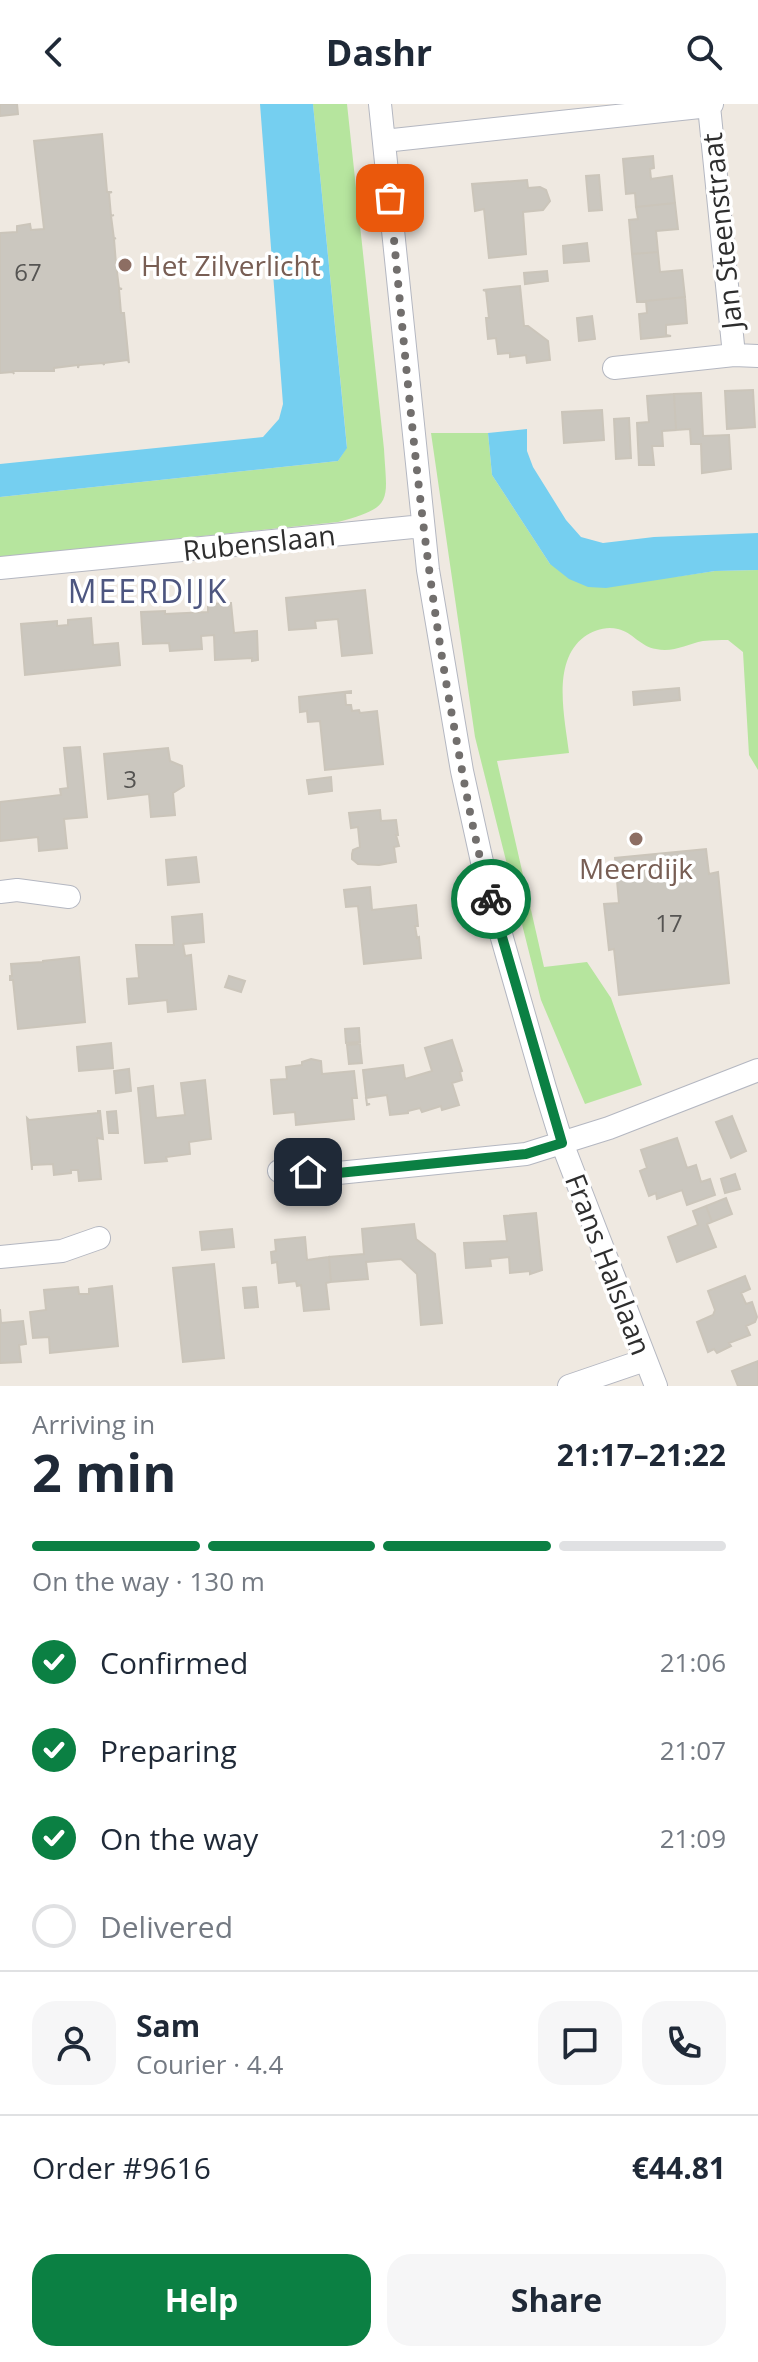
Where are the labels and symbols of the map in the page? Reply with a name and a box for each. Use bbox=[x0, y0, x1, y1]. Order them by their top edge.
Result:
street label: Jan Steenstraat bbox=[692, 131, 751, 334]
pin bbox=[356, 164, 424, 232]
place label: Het Zilverlicht bbox=[141, 246, 321, 284]
house number: 67 bbox=[14, 255, 42, 288]
marker: Het Zilverlicht bbox=[116, 256, 134, 274]
street label: Rubenslaan bbox=[181, 515, 337, 569]
district label: MEERDIJK bbox=[68, 569, 228, 612]
house number: 3 bbox=[123, 762, 137, 795]
marker: Meerdijk bbox=[627, 830, 645, 848]
place label: Meerdijk bbox=[579, 849, 693, 887]
courier bbox=[451, 859, 531, 939]
house number: 17 bbox=[655, 906, 683, 939]
pin bbox=[274, 1138, 342, 1206]
street label: Frans Halslaan bbox=[557, 1168, 661, 1360]

